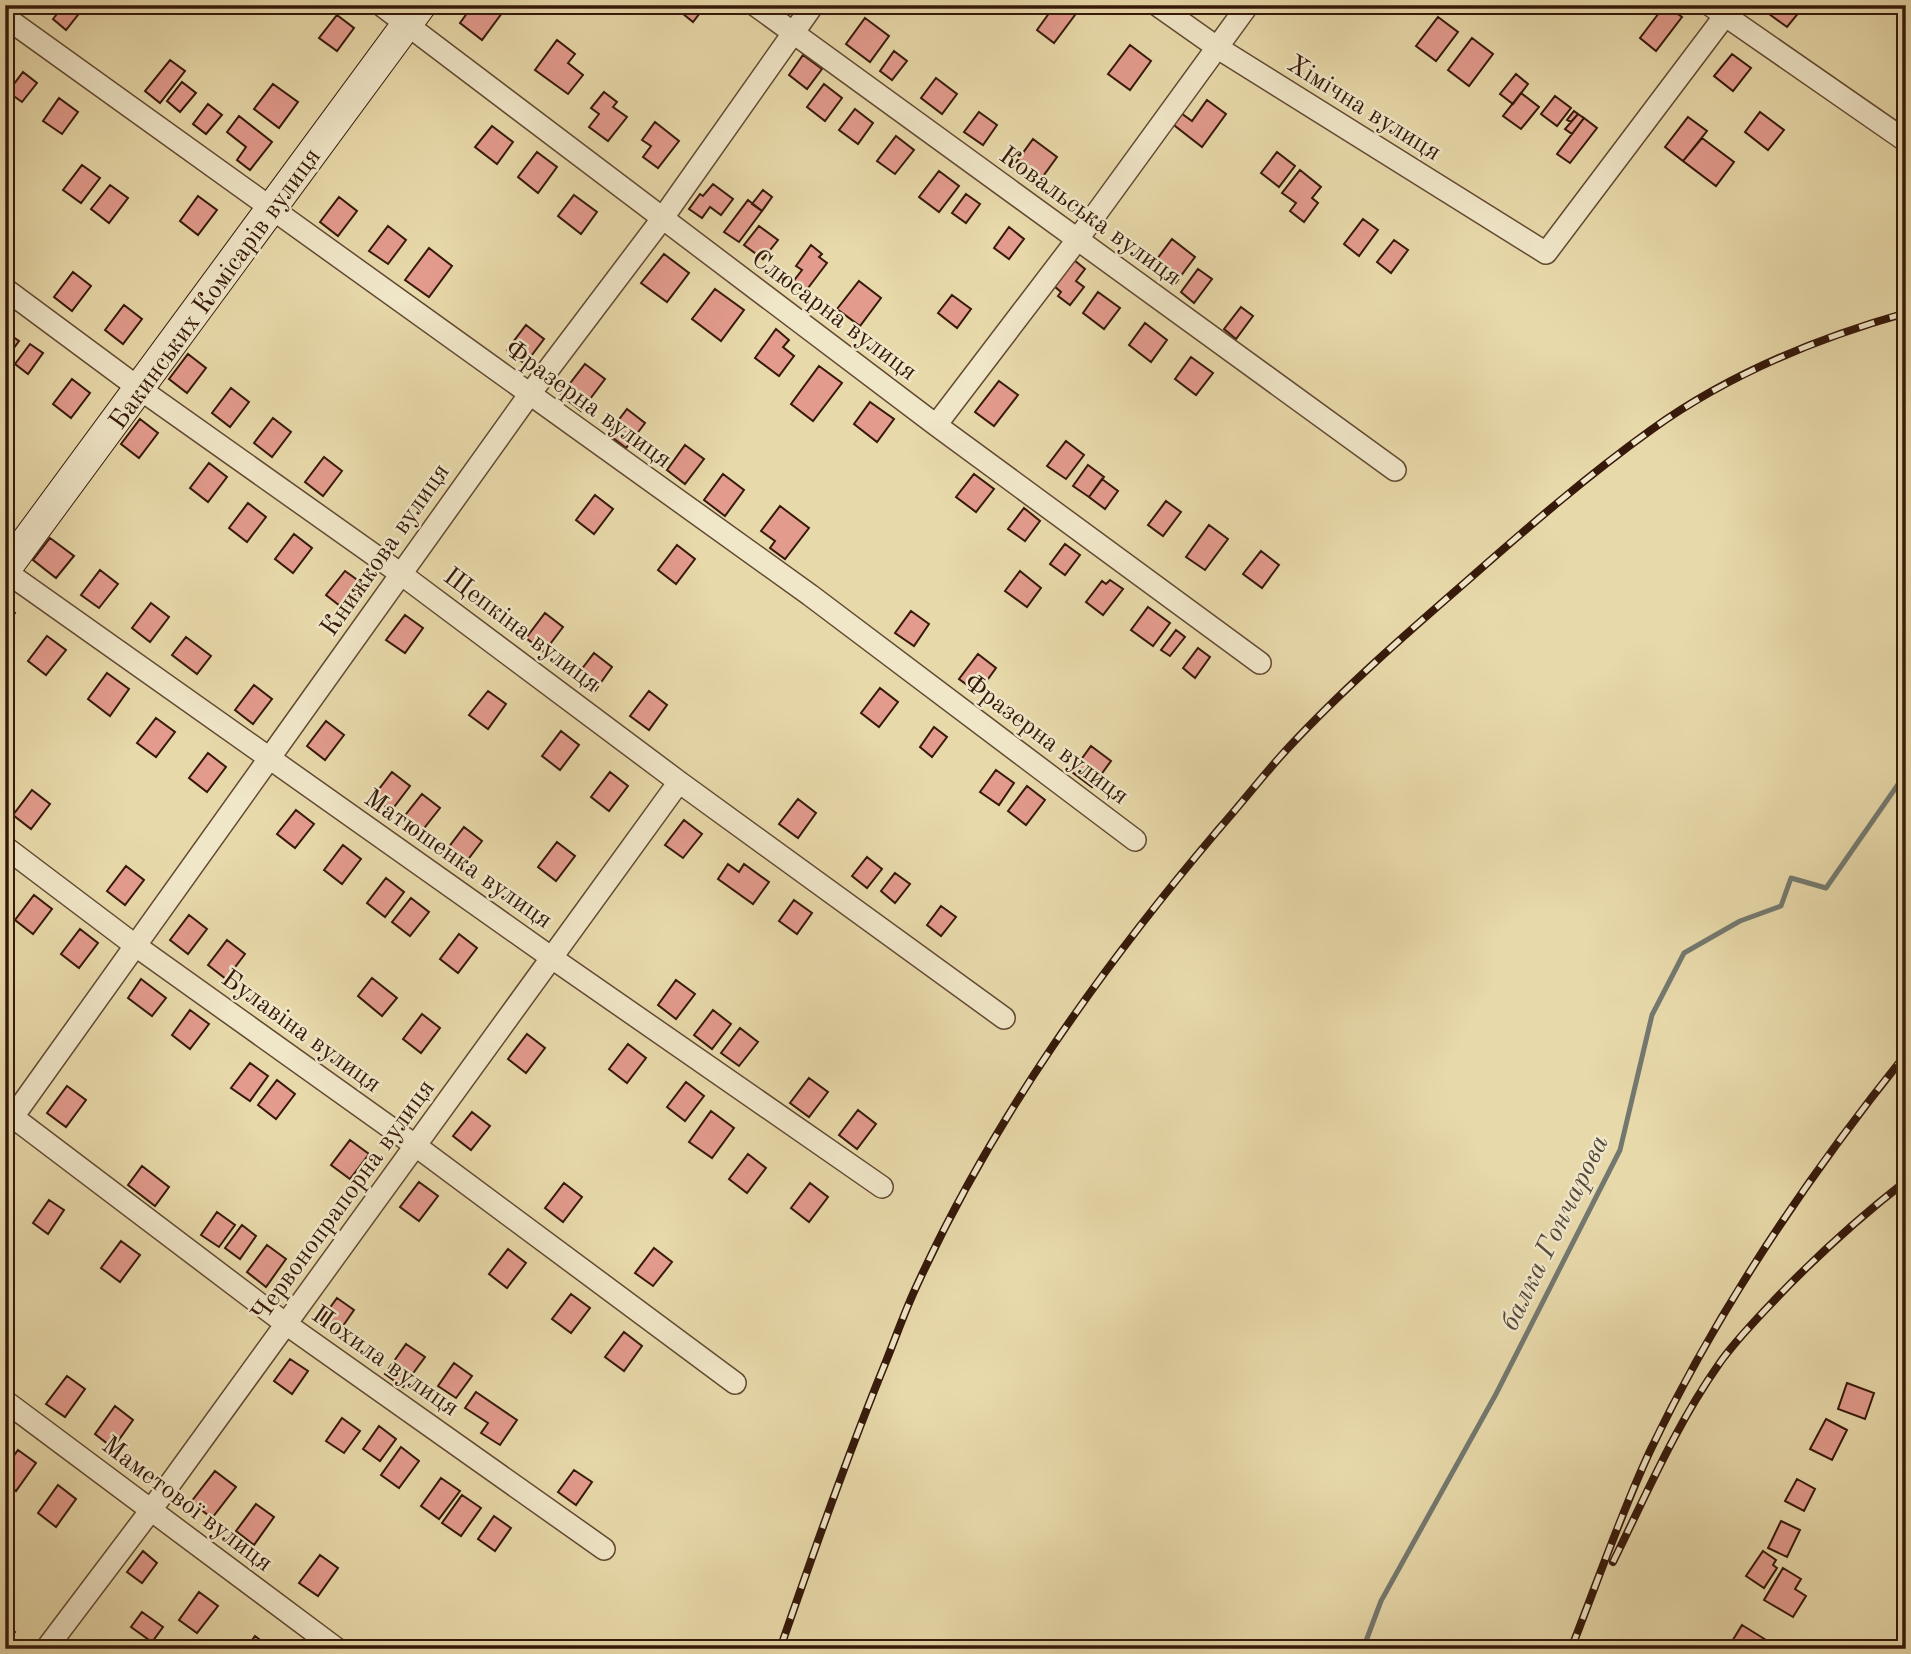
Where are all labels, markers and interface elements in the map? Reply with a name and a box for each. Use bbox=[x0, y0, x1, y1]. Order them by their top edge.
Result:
street label: Хімічна вулиця bbox=[1283, 51, 1445, 166]
street label: Ковальська вулиця bbox=[994, 142, 1185, 291]
street label: Бакинських Комісарів вулиця bbox=[105, 144, 326, 435]
street label: Слюсарна вулиця bbox=[746, 245, 921, 386]
street label: Фразерна вулиця bbox=[500, 336, 676, 474]
street label: Книжкова вулиця bbox=[316, 459, 455, 641]
street label: Щепкіна вулиця bbox=[438, 563, 605, 698]
street label: Фразерна вулиця bbox=[959, 669, 1133, 810]
street label: Матюшенка вулиця bbox=[359, 785, 557, 934]
street label: Булавіна вулиця bbox=[216, 965, 385, 1098]
street label: Червонопрапорна вулиця bbox=[247, 1075, 440, 1327]
water label: балка Гончарова bbox=[1496, 1131, 1615, 1335]
street label: Похила вулиця bbox=[306, 1301, 463, 1422]
street label: Маметової вулиця bbox=[97, 1432, 277, 1577]

